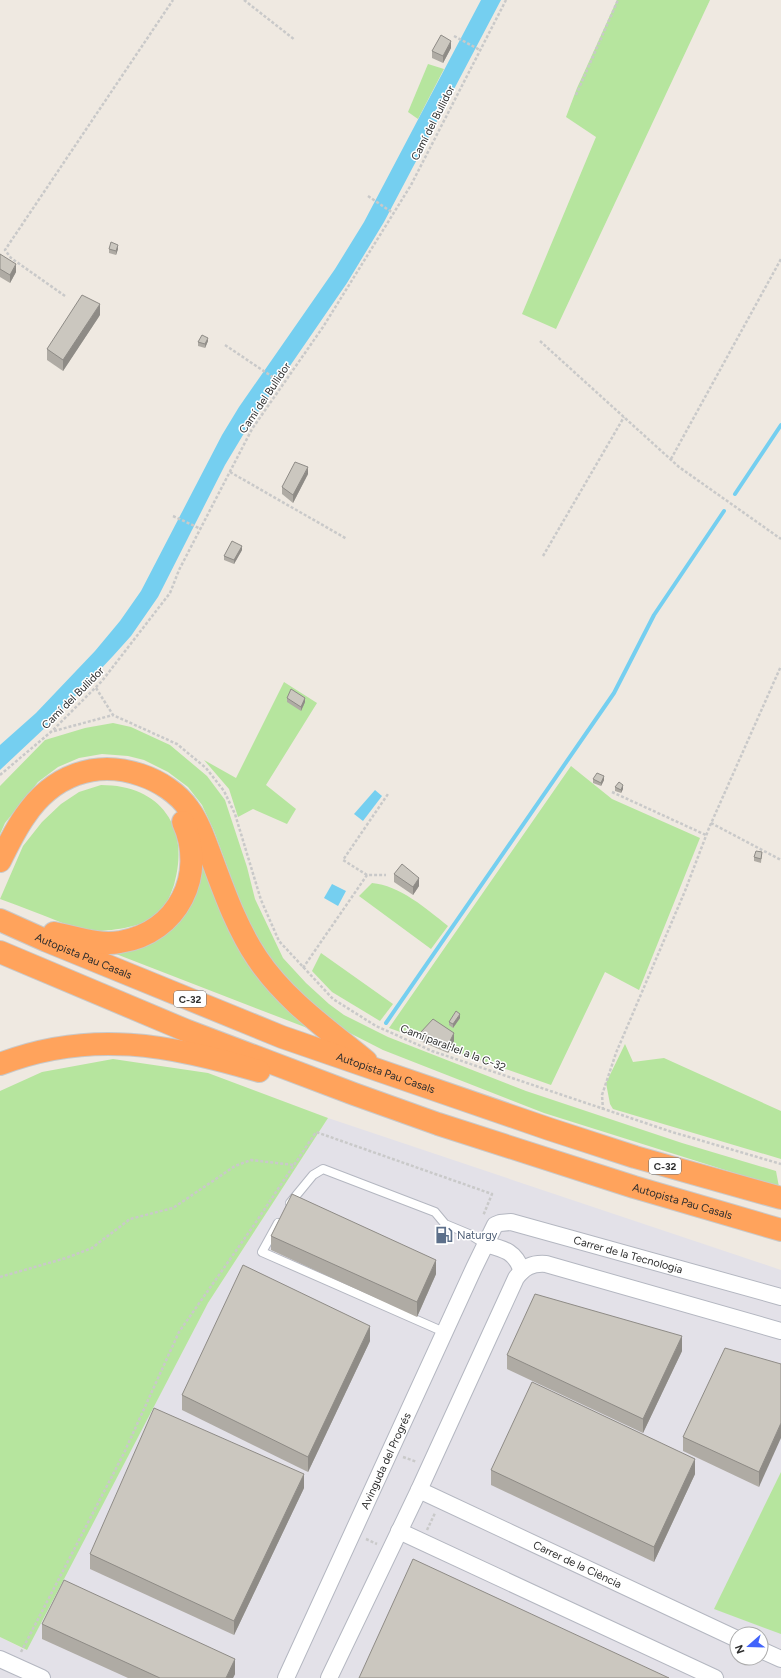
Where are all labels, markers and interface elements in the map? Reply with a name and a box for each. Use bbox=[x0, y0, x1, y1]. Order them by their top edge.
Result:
street label: Camí del Bullidor bbox=[408, 83, 458, 163]
street label: Camí del Bullidor bbox=[237, 360, 294, 436]
street label: Camí del Bullidor bbox=[39, 664, 107, 732]
street label: Autopista Pau Casals bbox=[33, 930, 134, 982]
road number: C-32 bbox=[174, 991, 206, 1007]
street label: Camí paral·lel a la C-32 bbox=[398, 1022, 508, 1074]
street label: Autopista Pau Casals bbox=[335, 1050, 437, 1096]
road number: C-32 bbox=[649, 1158, 681, 1174]
street label: Autopista Pau Casals bbox=[631, 1180, 734, 1222]
fuel station icon: Naturgy bbox=[434, 1225, 454, 1245]
place label: Naturgy bbox=[457, 1229, 498, 1242]
street label: Carrer de la Tecnologia bbox=[572, 1233, 684, 1276]
street label: Avinguda del Progrés bbox=[358, 1411, 413, 1511]
street label: Carrer de la Ciència bbox=[531, 1538, 624, 1591]
north arrow bbox=[729, 1626, 769, 1666]
text: N bbox=[733, 1643, 748, 1655]

